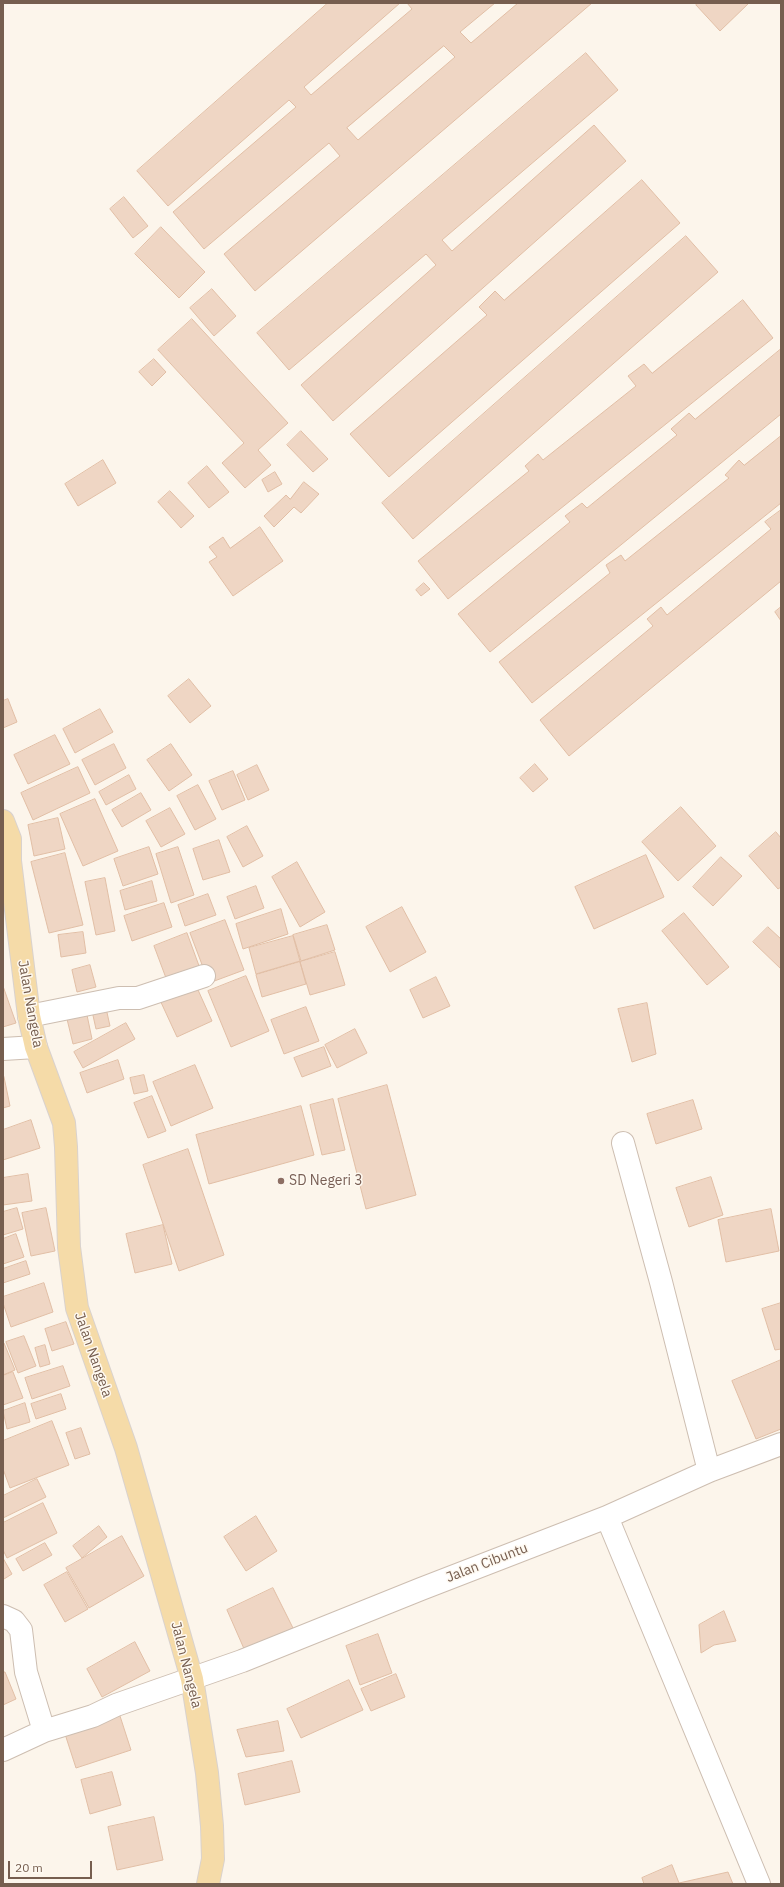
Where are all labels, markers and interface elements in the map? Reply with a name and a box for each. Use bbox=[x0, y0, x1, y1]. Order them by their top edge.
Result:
street label: Jalan Nangela bbox=[14, 959, 46, 1049]
place label: SD Negeri 3 bbox=[289, 1173, 363, 1189]
marker: SD Negeri 3 bbox=[276, 1176, 286, 1186]
street label: Jalan Nangela bbox=[71, 1310, 115, 1400]
street label: Jalan Cibuntu bbox=[444, 1540, 530, 1586]
street label: Jalan Nangela bbox=[167, 1620, 205, 1710]
scale bar bbox=[10, 1853, 94, 1879]
text: 20 m bbox=[15, 1860, 43, 1875]

